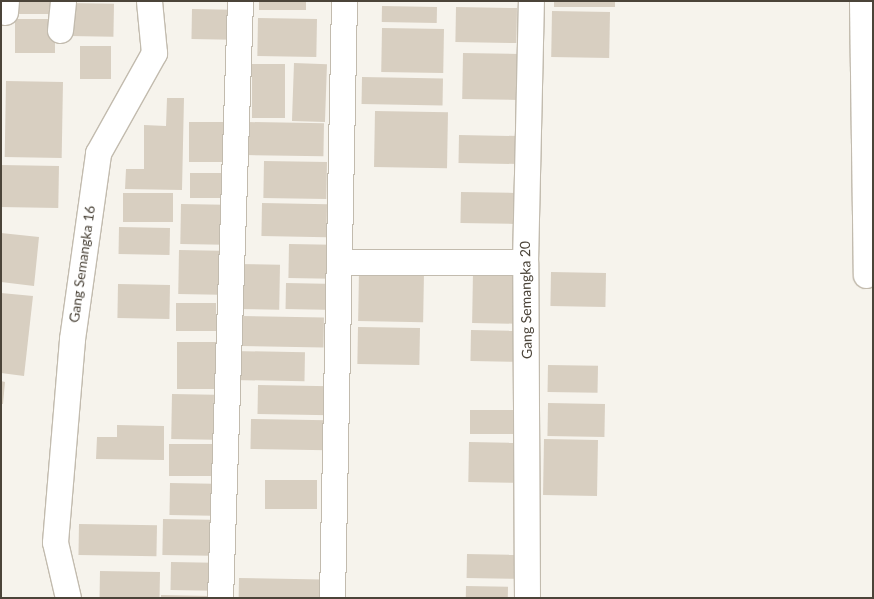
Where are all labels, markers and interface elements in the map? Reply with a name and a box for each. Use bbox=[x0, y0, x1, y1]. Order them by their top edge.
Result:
street label: Gang Semangka 16 bbox=[65, 204, 99, 324]
street label: Gang Semangka 20 bbox=[517, 241, 535, 359]

